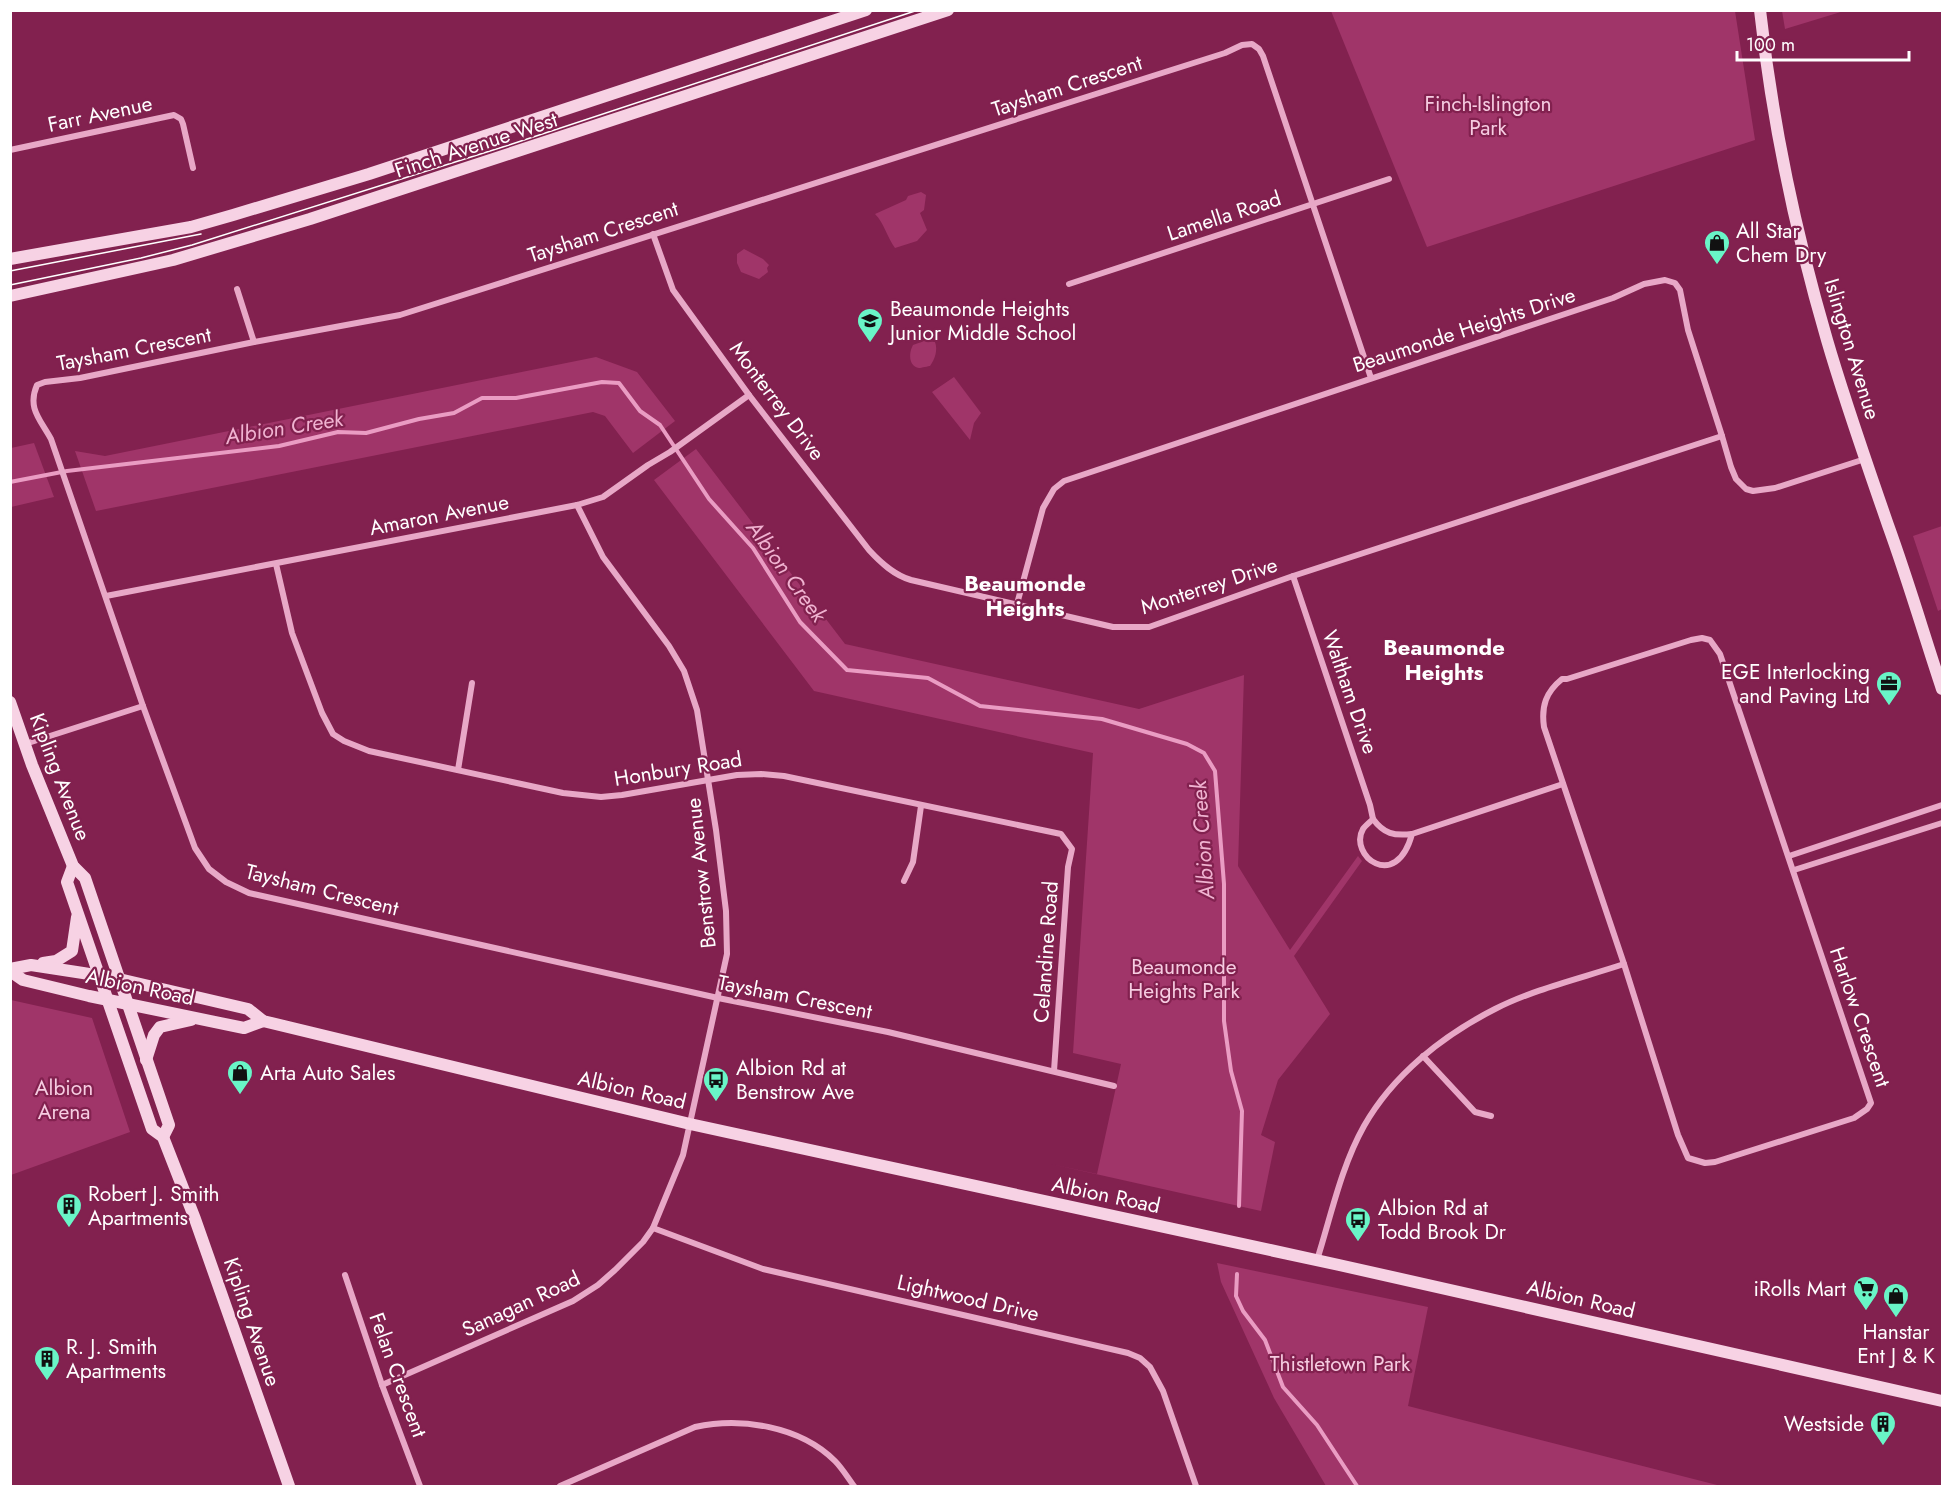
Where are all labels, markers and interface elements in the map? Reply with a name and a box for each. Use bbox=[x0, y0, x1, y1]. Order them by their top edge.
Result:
scale bar bbox=[1737, 24, 1910, 62]
text: 100 m bbox=[1746, 32, 1795, 58]
street label: Taysham Crescent bbox=[988, 48, 1146, 124]
street label: Farr Avenue bbox=[45, 88, 155, 140]
park label: Finch-Islington Park bbox=[1425, 89, 1551, 143]
street label: Finch Avenue West bbox=[391, 105, 561, 185]
street label: Lamella Road bbox=[1163, 183, 1285, 249]
street label: Taysham Crescent bbox=[524, 194, 682, 270]
place label: All Star Chem Dry bbox=[1736, 216, 1827, 270]
shop icon: All Star Chem Dry bbox=[1702, 228, 1732, 266]
street label: Islington Avenue bbox=[1816, 275, 1888, 423]
street label: Beaumonde Heights Drive bbox=[1349, 280, 1579, 380]
place label: Beaumonde Heights Junior Middle School bbox=[887, 294, 1076, 348]
school or university icon: Beaumonde Heights Junior Middle School bbox=[855, 306, 885, 344]
street label: Taysham Crescent bbox=[54, 319, 214, 379]
street label: Monterrey Drive bbox=[722, 335, 832, 467]
water label: Albion Creek bbox=[222, 402, 347, 452]
street label: Amaron Avenue bbox=[367, 487, 511, 543]
water label: Albion Creek bbox=[738, 513, 836, 630]
street label: Monterrey Drive bbox=[1137, 550, 1281, 622]
district label: Beaumonde Heights bbox=[964, 567, 1086, 624]
street label: Waltham Drive bbox=[1315, 626, 1385, 758]
district label: Beaumonde Heights bbox=[1383, 631, 1505, 688]
place label: EGE Interlocking and Paving Ltd bbox=[1721, 657, 1870, 711]
office icon: EGE Interlocking and Paving Ltd bbox=[1874, 669, 1904, 707]
street label: Kipling Avenue bbox=[22, 709, 98, 845]
street label: Honbury Road bbox=[612, 744, 744, 794]
water label: Albion Creek bbox=[1182, 778, 1222, 902]
street label: Benstrow Avenue bbox=[678, 796, 724, 950]
street label: Taysham Crescent bbox=[242, 856, 402, 924]
street label: Celandine Road bbox=[1026, 880, 1066, 1024]
street label: Harlow Crescent bbox=[1822, 943, 1898, 1091]
park label: Beaumonde Heights Park bbox=[1128, 952, 1241, 1006]
street label: Albion Road bbox=[83, 961, 197, 1013]
street label: Taysham Crescent bbox=[715, 967, 875, 1027]
place label: Albion Rd at Benstrow Ave bbox=[736, 1053, 854, 1107]
shop icon: Arta Auto Sales bbox=[225, 1058, 255, 1096]
place label: Arta Auto Sales bbox=[260, 1058, 396, 1088]
street label: Albion Road bbox=[575, 1063, 689, 1117]
bus stop icon: Albion Rd at Benstrow Ave bbox=[701, 1065, 731, 1103]
park label: Albion Arena bbox=[35, 1073, 93, 1127]
street label: Albion Road bbox=[1049, 1169, 1163, 1221]
place label: Robert J. Smith Apartments bbox=[88, 1179, 220, 1233]
building icon: Robert J. Smith Apartments bbox=[54, 1191, 84, 1229]
place label: Albion Rd at Todd Brook Dr bbox=[1378, 1193, 1507, 1247]
bus stop icon: Albion Rd at Todd Brook Dr bbox=[1343, 1205, 1373, 1243]
street label: Kipling Avenue bbox=[216, 1254, 288, 1391]
street label: Sanagan Road bbox=[457, 1263, 585, 1345]
street label: Lightwood Drive bbox=[894, 1267, 1042, 1329]
street label: Albion Road bbox=[1524, 1272, 1638, 1326]
place label: iRolls Mart bbox=[1754, 1274, 1846, 1304]
supermarket icon: iRolls Mart bbox=[1851, 1274, 1881, 1312]
shop icon: Hanstar Ent J & K bbox=[1881, 1281, 1911, 1319]
street label: Felan Crescent bbox=[362, 1309, 434, 1441]
place label: Hanstar Ent J & K bbox=[1857, 1317, 1935, 1371]
place label: R. J. Smith Apartments bbox=[66, 1332, 166, 1386]
building icon: R. J. Smith Apartments bbox=[32, 1344, 62, 1382]
park label: Thistletown Park bbox=[1270, 1349, 1411, 1379]
place label: Westside bbox=[1784, 1409, 1864, 1439]
building icon: Westside bbox=[1868, 1409, 1898, 1447]

